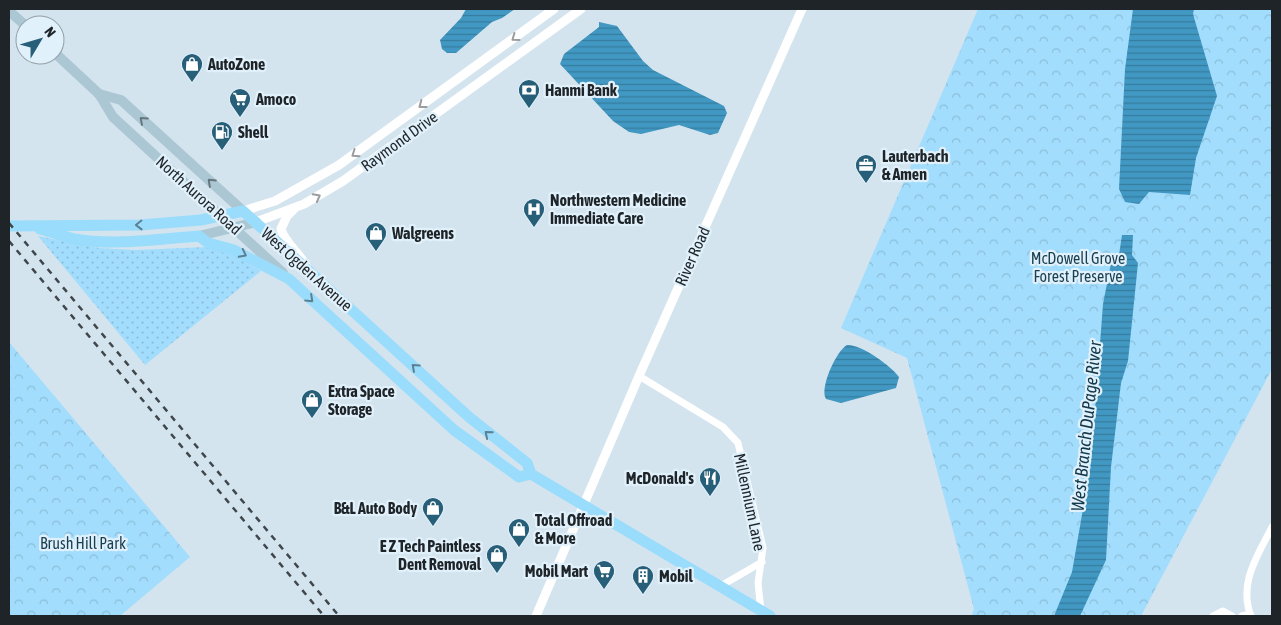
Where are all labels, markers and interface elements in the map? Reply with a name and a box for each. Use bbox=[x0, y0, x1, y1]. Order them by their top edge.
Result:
north arrow bbox=[15, 15, 65, 65]
text: N bbox=[41, 24, 59, 40]
one-way arrow bbox=[512, 32, 521, 40]
shop icon: AutoZone bbox=[180, 52, 204, 83]
place label: AutoZone bbox=[207, 55, 265, 73]
bank icon: Hanmi Bank bbox=[517, 78, 541, 109]
place label: Hanmi Bank bbox=[545, 81, 618, 99]
supermarket icon: Amoco bbox=[228, 87, 252, 118]
place label: Amoco bbox=[255, 90, 297, 108]
one-way arrow bbox=[419, 100, 428, 108]
street label: Raymond Drive bbox=[357, 107, 441, 175]
one-way arrow bbox=[139, 116, 148, 125]
fuel station icon: Shell bbox=[210, 120, 234, 151]
place label: Shell bbox=[238, 123, 269, 141]
place label: Lauterbach & Amen bbox=[882, 147, 949, 183]
one-way arrow bbox=[351, 148, 361, 157]
street label: North Aurora Road bbox=[153, 152, 245, 238]
office icon: Lauterbach & Amen bbox=[854, 153, 878, 184]
one-way arrow bbox=[207, 178, 216, 187]
place label: Northwestern Medicine Immediate Care bbox=[550, 191, 686, 227]
one-way arrow bbox=[312, 193, 321, 203]
hospital icon: Northwestern Medicine Immediate Care bbox=[522, 197, 546, 228]
one-way arrow bbox=[134, 220, 142, 230]
shop icon: Walgreens bbox=[364, 221, 388, 252]
street label: West Ogden Avenue bbox=[257, 224, 356, 315]
place label: Walgreens bbox=[391, 224, 454, 242]
street label: River Road bbox=[671, 224, 713, 288]
one-way arrow bbox=[238, 248, 247, 258]
park label: McDowell Grove Forest Preserve bbox=[1031, 249, 1125, 285]
one-way arrow bbox=[304, 293, 313, 302]
water label: West Branch DuPage River bbox=[1067, 339, 1105, 512]
one-way arrow bbox=[411, 363, 420, 372]
place label: Extra Space Storage bbox=[328, 382, 395, 418]
shop icon: Extra Space Storage bbox=[300, 388, 324, 419]
one-way arrow bbox=[485, 431, 494, 439]
street label: Millennium Lane bbox=[731, 452, 769, 552]
restaurant icon: McDonald's bbox=[698, 466, 722, 497]
place label: McDonald's bbox=[626, 469, 694, 487]
shop icon: B&L Auto Body bbox=[421, 496, 445, 527]
place label: B&L Auto Body bbox=[334, 499, 417, 517]
place label: Total Offroad & More bbox=[535, 511, 613, 547]
shop icon: Total Offroad & More bbox=[507, 517, 531, 548]
park label: Brush Hill Park bbox=[40, 534, 126, 552]
place label: E Z Tech Paintless Dent Removal bbox=[380, 537, 482, 573]
shop icon: E Z Tech Paintless Dent Removal bbox=[485, 543, 509, 574]
supermarket icon: Mobil Mart bbox=[592, 559, 616, 590]
place label: Mobil Mart bbox=[525, 562, 588, 580]
building icon: Mobil bbox=[631, 564, 655, 595]
place label: Mobil bbox=[659, 567, 694, 585]

